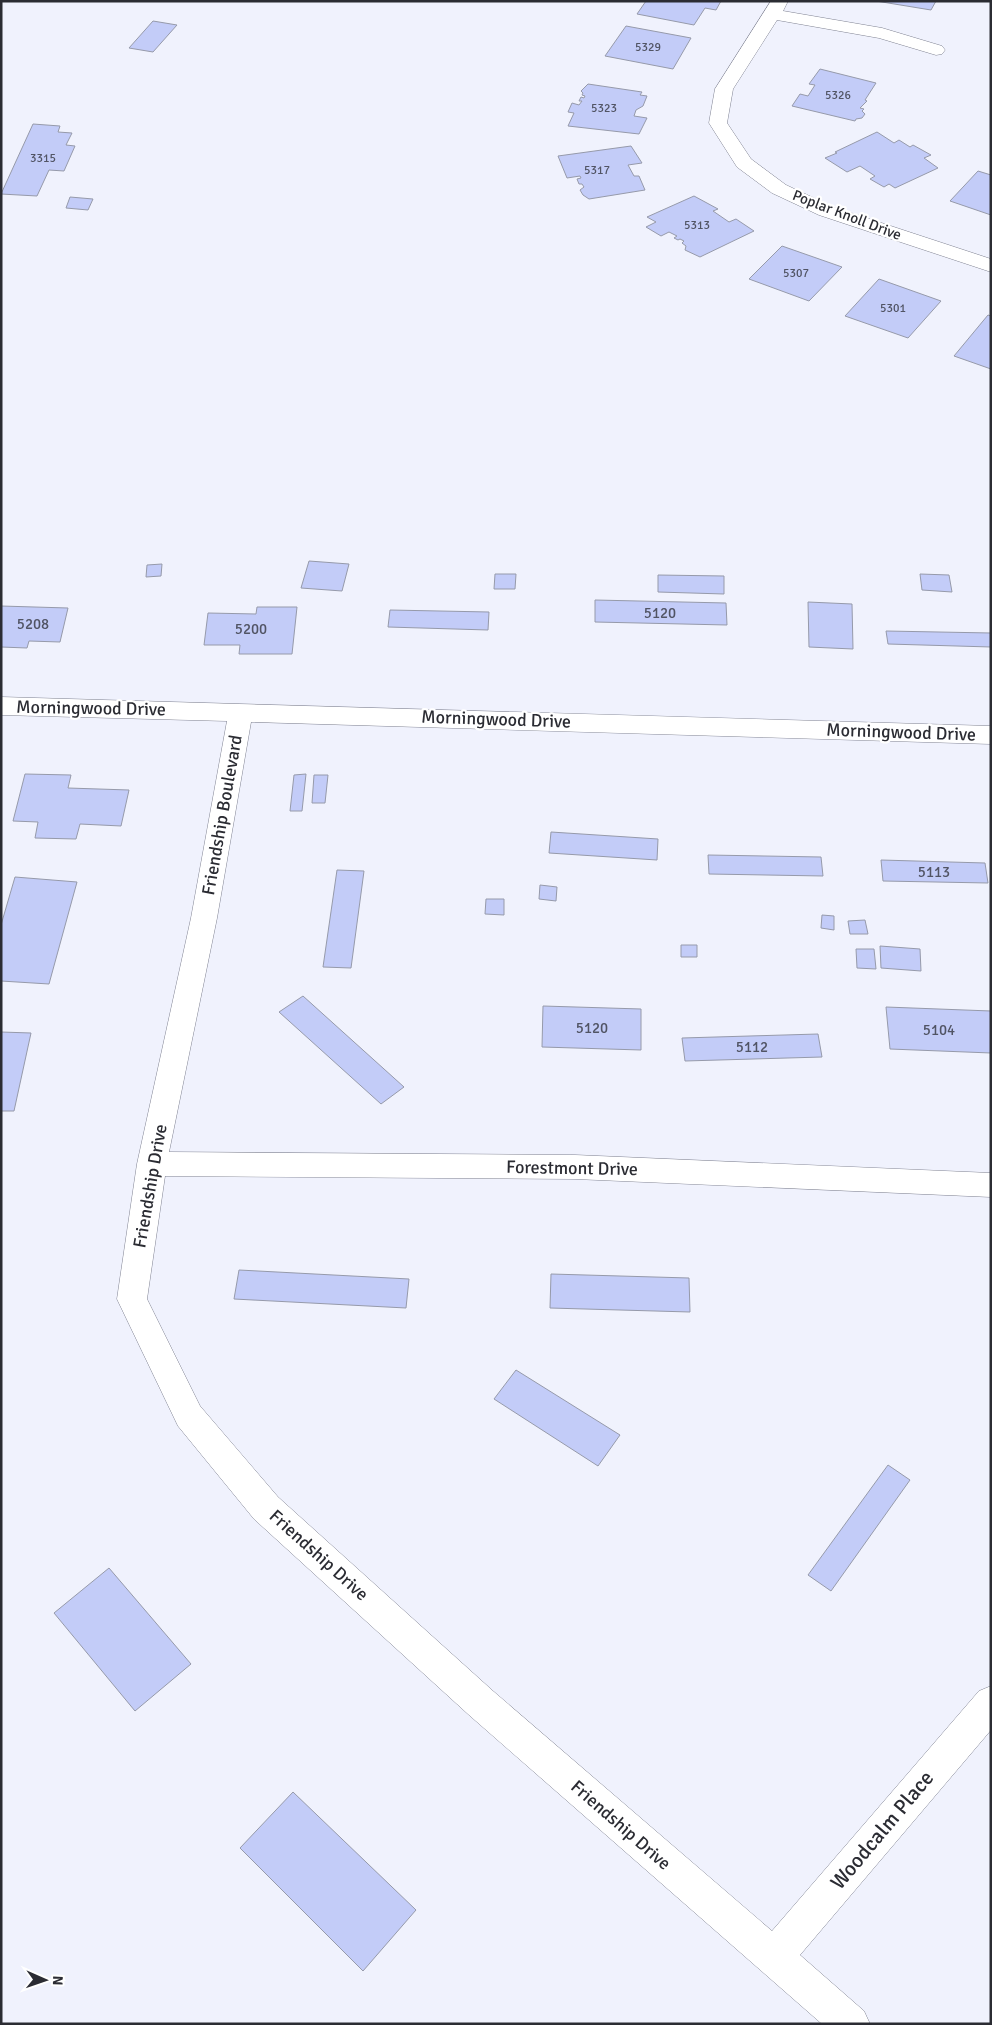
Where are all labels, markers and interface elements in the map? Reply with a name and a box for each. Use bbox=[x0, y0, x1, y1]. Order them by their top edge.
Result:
house number: 5329 bbox=[635, 40, 661, 55]
house number: 5326 bbox=[825, 88, 851, 103]
house number: 5323 bbox=[591, 101, 617, 116]
house number: 3315 bbox=[30, 151, 56, 166]
house number: 5317 bbox=[584, 163, 610, 178]
street label: Poplar Knoll Drive bbox=[790, 186, 904, 244]
house number: 5313 bbox=[684, 218, 710, 233]
house number: 5307 bbox=[783, 266, 809, 281]
house number: 5301 bbox=[880, 301, 906, 316]
house number: 5120 bbox=[644, 604, 676, 622]
house number: 5208 bbox=[17, 615, 49, 633]
house number: 5200 bbox=[235, 620, 267, 638]
street label: Morningwood Drive bbox=[16, 696, 166, 720]
street label: Morningwood Drive bbox=[421, 705, 571, 733]
street label: Morningwood Drive bbox=[826, 718, 976, 746]
street label: Friendship Boulevard bbox=[197, 733, 247, 897]
house number: 5113 bbox=[918, 863, 950, 881]
house number: 5120 bbox=[576, 1019, 608, 1037]
house number: 5104 bbox=[923, 1021, 955, 1039]
house number: 5112 bbox=[736, 1038, 768, 1056]
street label: Friendship Drive bbox=[128, 1122, 172, 1250]
street label: Forestmont Drive bbox=[506, 1156, 638, 1180]
street label: Friendship Drive bbox=[265, 1505, 373, 1605]
street label: Woodcalm Place bbox=[825, 1765, 939, 1895]
street label: Friendship Drive bbox=[566, 1776, 676, 1874]
north arrow bbox=[20, 1955, 70, 2005]
text: N bbox=[49, 1975, 66, 1986]

